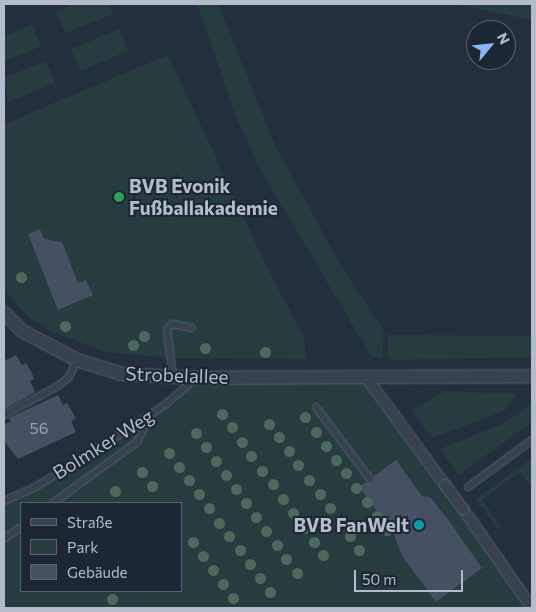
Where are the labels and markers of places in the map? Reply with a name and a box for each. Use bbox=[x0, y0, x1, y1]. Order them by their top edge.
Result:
place label: BVB Evonik Fußballakademie bbox=[129, 175, 278, 219]
marker: BVB Evonik Fußballakademie bbox=[113, 191, 125, 203]
place label: BVB FanWelt bbox=[293, 514, 409, 536]
marker: BVB FanWelt bbox=[413, 519, 425, 531]

